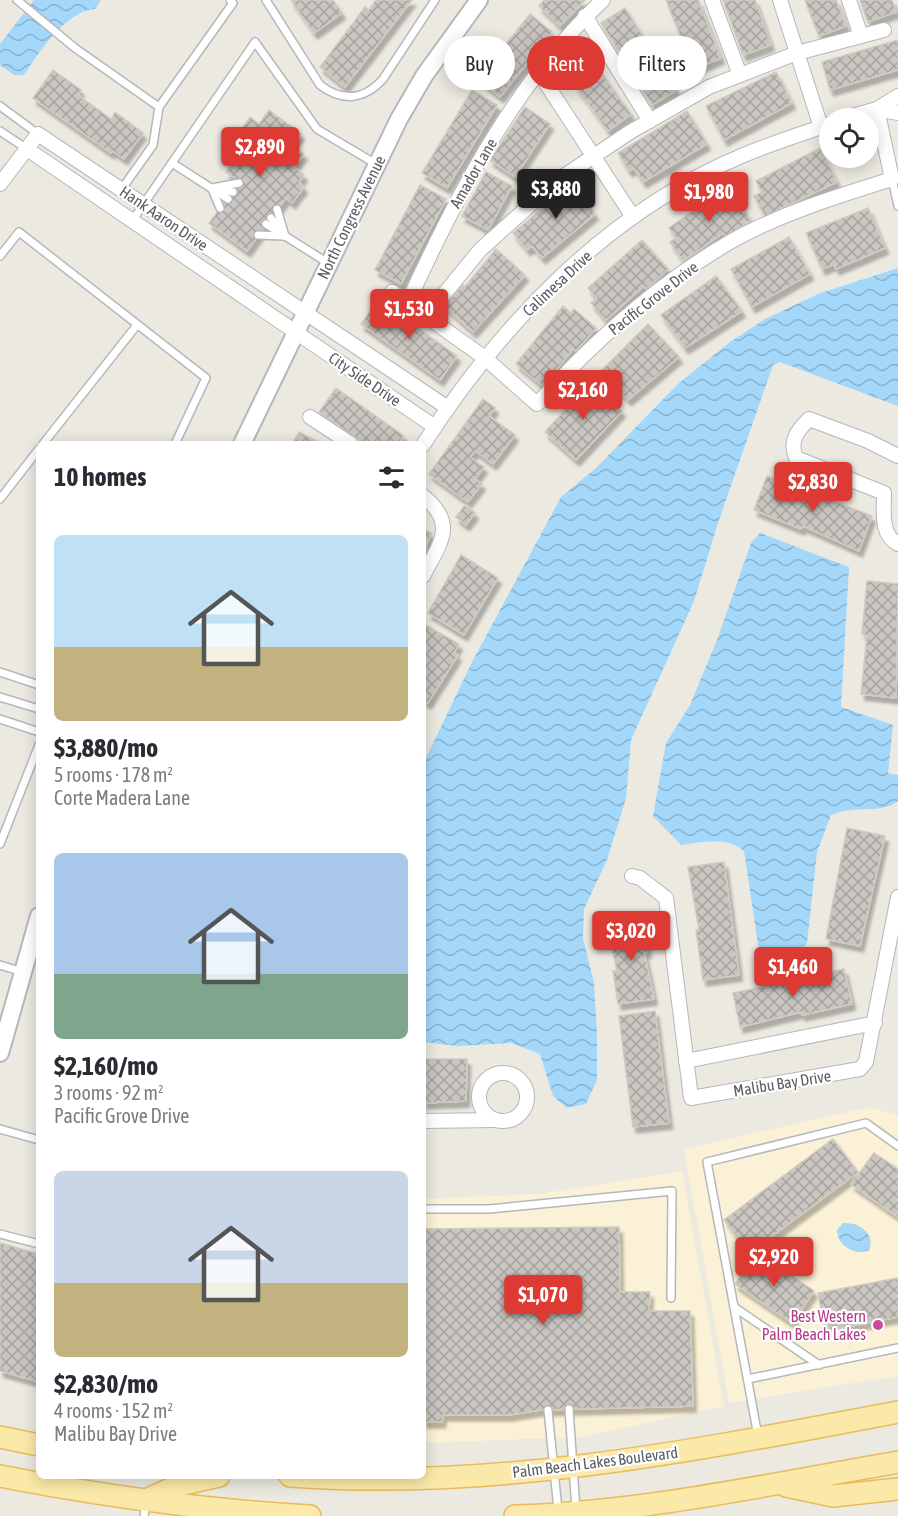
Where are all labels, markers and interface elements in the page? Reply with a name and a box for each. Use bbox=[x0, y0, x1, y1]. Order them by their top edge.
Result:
chip: Buy bbox=[444, 36, 515, 90]
chip: Rent bbox=[527, 36, 605, 90]
chip: Filters bbox=[617, 36, 707, 90]
map controls bbox=[819, 108, 879, 168]
button: locate bbox=[819, 108, 879, 168]
pin: $2,890 bbox=[211, 127, 309, 178]
text: $2,890 bbox=[235, 135, 285, 158]
street label: Amador Lane bbox=[446, 135, 500, 211]
street label: North Congress Avenue bbox=[313, 152, 390, 282]
pin: $3,880 bbox=[507, 169, 605, 220]
pin: $1,980 bbox=[660, 172, 758, 223]
text: $3,880 bbox=[531, 177, 581, 200]
text: $1,980 bbox=[684, 180, 734, 203]
street label: Hank Aaron Drive bbox=[117, 182, 211, 254]
street label: Calimesa Drive bbox=[519, 247, 595, 319]
street label: Pacific Grove Drive bbox=[605, 258, 701, 338]
pin: $1,530 bbox=[360, 289, 458, 340]
text: $1,530 bbox=[384, 297, 434, 320]
street label: City Side Drive bbox=[325, 348, 404, 410]
pin: $2,160 bbox=[534, 370, 632, 421]
text: $2,160 bbox=[558, 378, 608, 401]
icon: filters bbox=[375, 461, 408, 494]
text: 10 homes bbox=[54, 462, 147, 492]
pin: $2,830 bbox=[764, 462, 862, 513]
text: $2,830 bbox=[788, 470, 838, 493]
icon: home bbox=[177, 574, 285, 682]
text: $3,880/mo bbox=[54, 733, 158, 763]
text: 5 rooms · 178 m² bbox=[54, 763, 173, 786]
text: Corte Madera Lane bbox=[54, 786, 190, 809]
icon: home bbox=[177, 892, 285, 1000]
pin: $3,020 bbox=[582, 911, 680, 962]
text: $3,020 bbox=[606, 919, 656, 942]
pin: $1,460 bbox=[744, 947, 842, 998]
text: $1,460 bbox=[768, 955, 818, 978]
text: $2,160/mo bbox=[54, 1051, 158, 1081]
street label: Malibu Bay Drive bbox=[732, 1066, 832, 1101]
text: 3 rooms · 92 m² bbox=[54, 1081, 164, 1104]
text: Pacific Grove Drive bbox=[54, 1104, 189, 1127]
icon: home bbox=[177, 1210, 285, 1318]
pin: $2,920 bbox=[725, 1237, 823, 1288]
text: $2,920 bbox=[749, 1245, 799, 1268]
pin: $1,070 bbox=[494, 1275, 592, 1326]
text: $1,070 bbox=[518, 1283, 568, 1306]
place label: Best Western Palm Beach Lakes bbox=[762, 1307, 866, 1343]
marker: Best Western Palm Beach Lakes bbox=[871, 1318, 885, 1332]
text: $2,830/mo bbox=[54, 1369, 158, 1399]
text: 4 rooms · 152 m² bbox=[54, 1399, 173, 1422]
text: Malibu Bay Drive bbox=[54, 1422, 177, 1445]
street label: Palm Beach Lakes Boulevard bbox=[511, 1443, 679, 1481]

